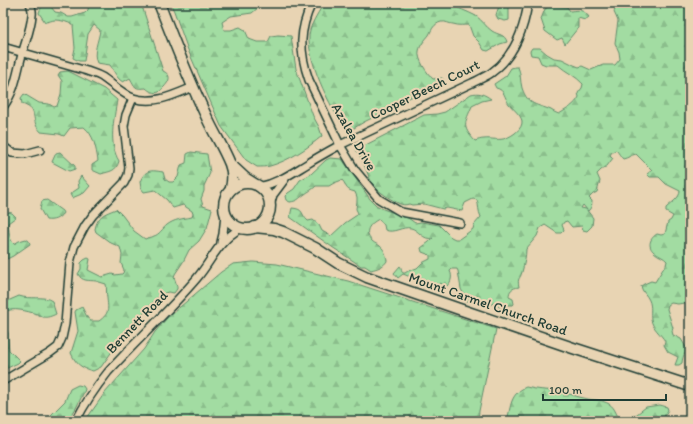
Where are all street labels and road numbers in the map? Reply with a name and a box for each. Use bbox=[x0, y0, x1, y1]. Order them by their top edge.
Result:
street label: Cooper Beech Court bbox=[367, 56, 483, 124]
street label: Azalea Drive bbox=[328, 100, 380, 174]
street label: Mount Carmel Church Road bbox=[406, 269, 570, 339]
street label: Bennett Road bbox=[103, 287, 172, 357]

